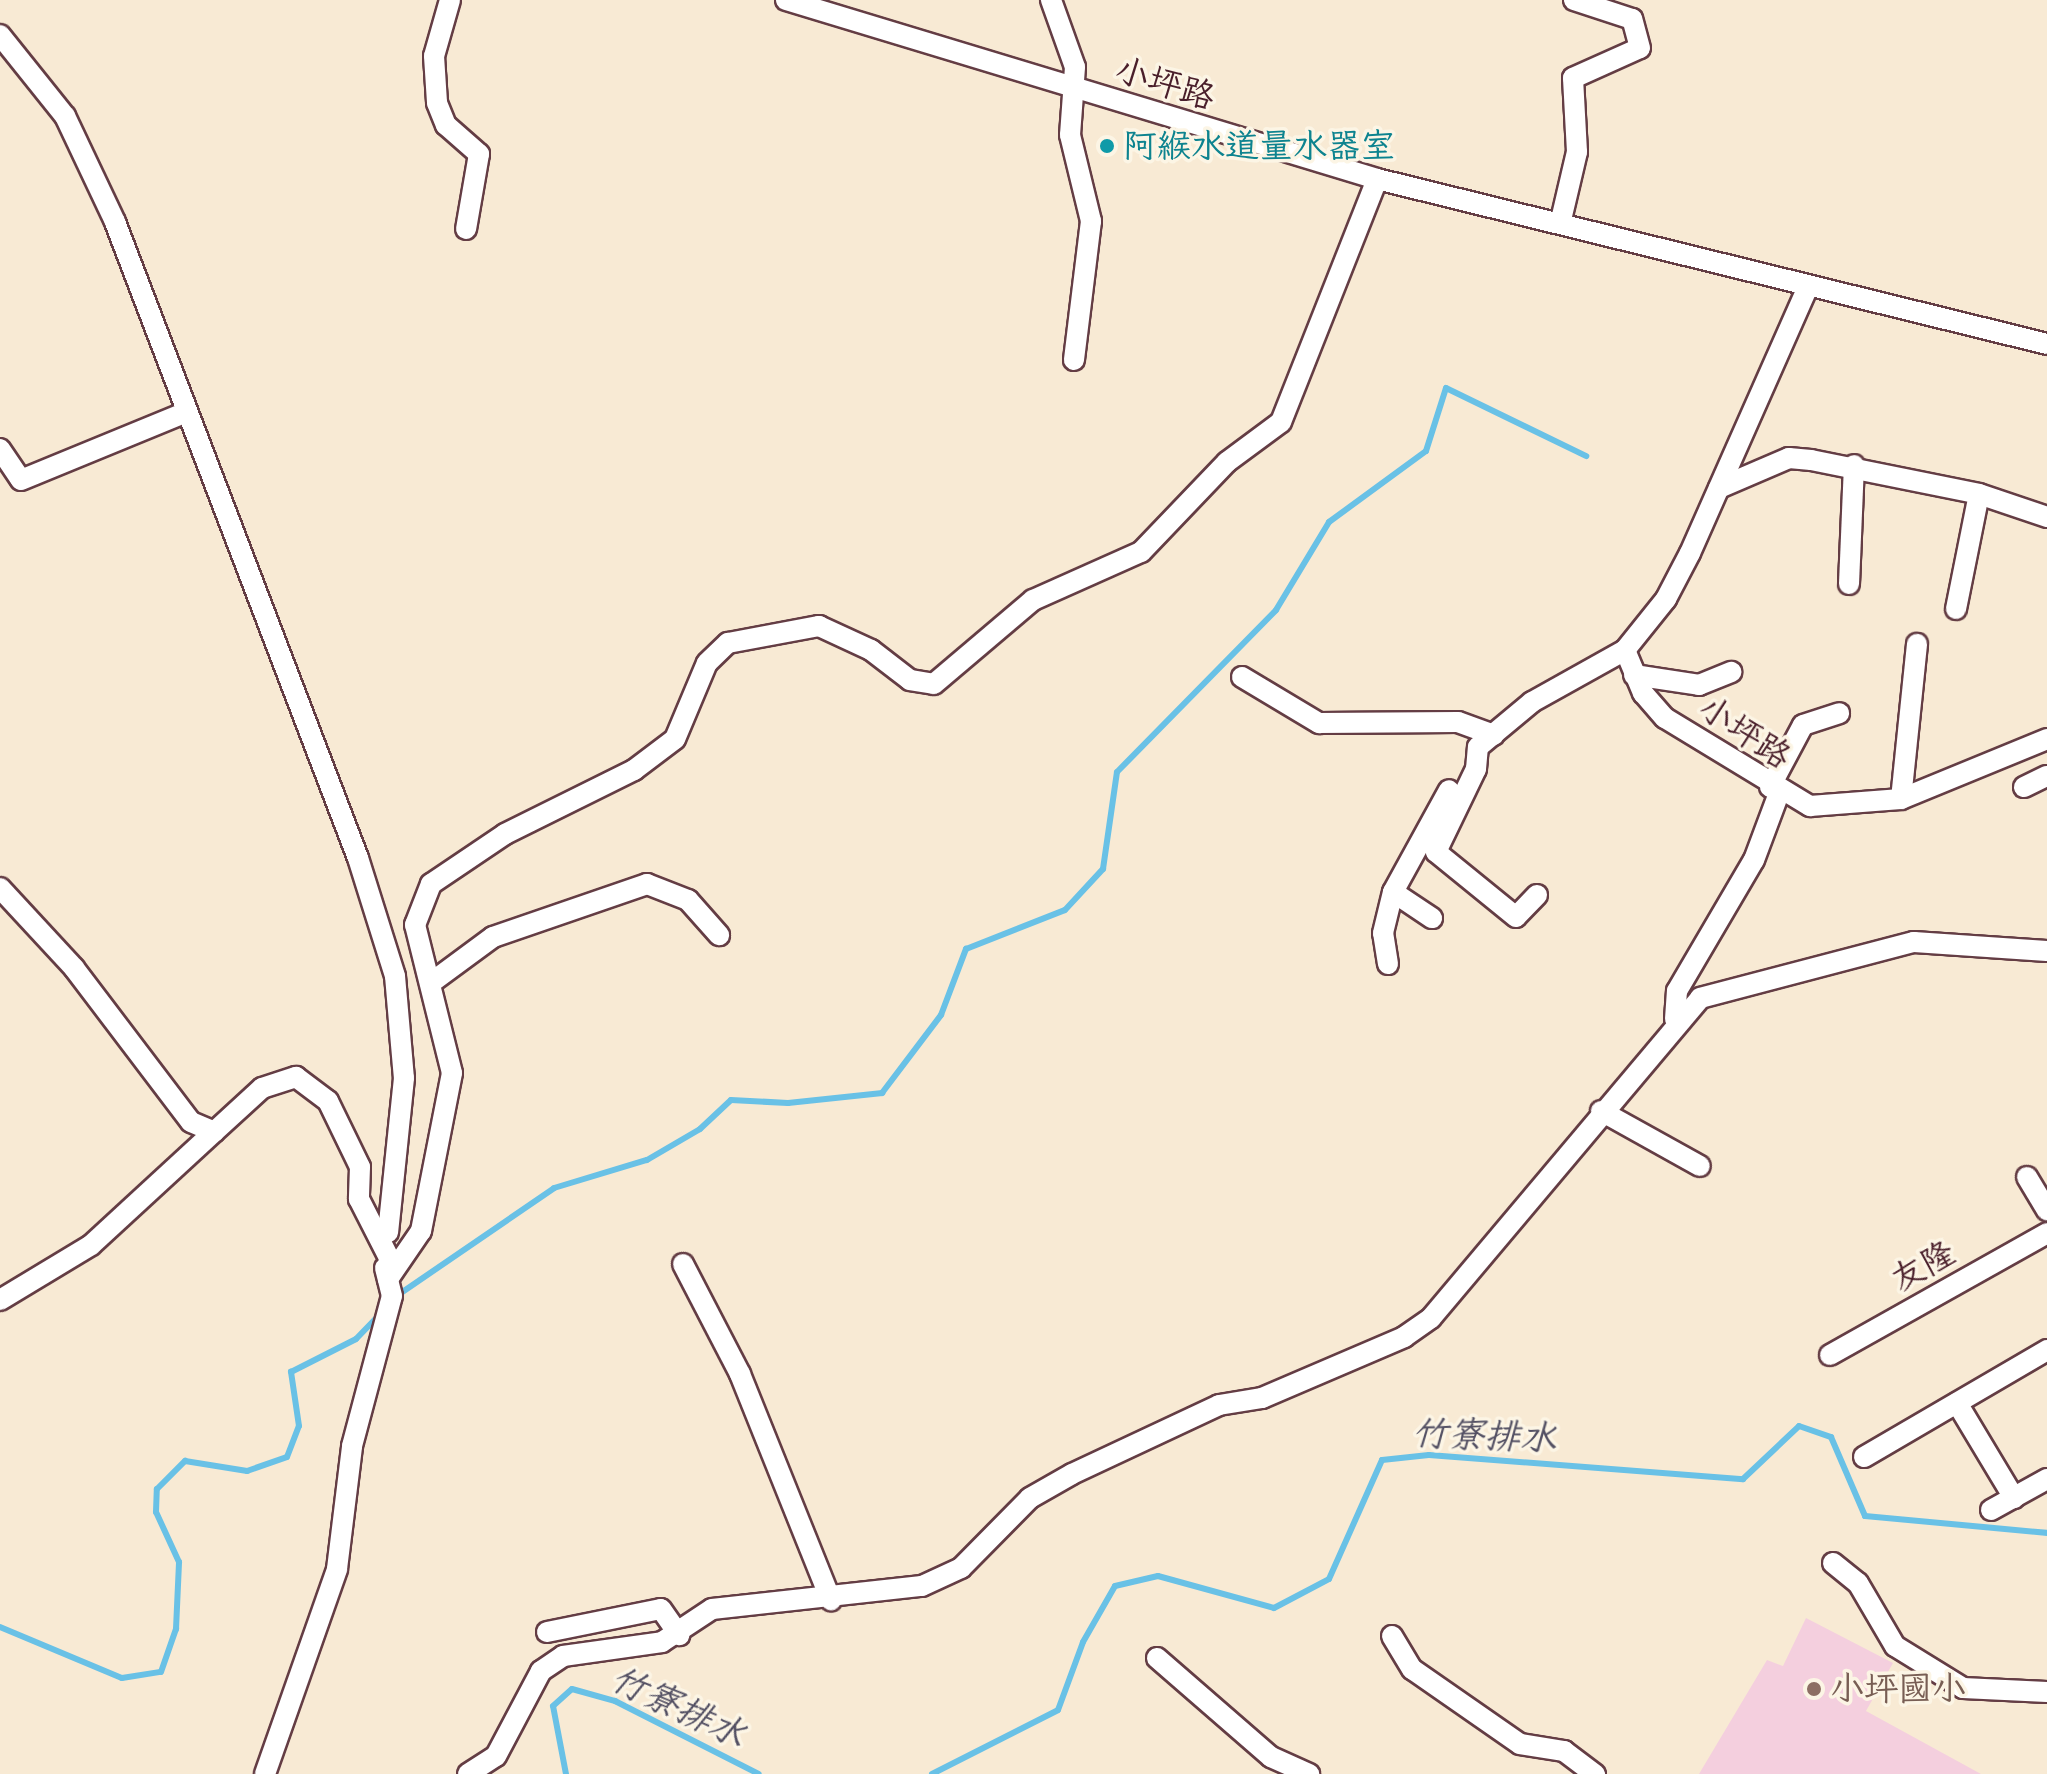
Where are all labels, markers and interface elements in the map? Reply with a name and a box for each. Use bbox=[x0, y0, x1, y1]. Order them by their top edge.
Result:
street label: 小坪路 bbox=[1110, 49, 1220, 117]
place label: 阿緱水道量水器室 bbox=[1123, 126, 1395, 166]
marker: 阿緱水道量水器室 bbox=[1098, 137, 1116, 155]
street label: 小坪路 bbox=[1691, 687, 1799, 777]
street label: 友隆 bbox=[1883, 1232, 1963, 1300]
water label: 竹寮排水 bbox=[1411, 1412, 1557, 1460]
water label: 竹寮排水 bbox=[604, 1657, 752, 1757]
place label: 小坪國小 bbox=[1830, 1669, 1966, 1709]
marker: 小坪國小 bbox=[1805, 1680, 1823, 1698]

